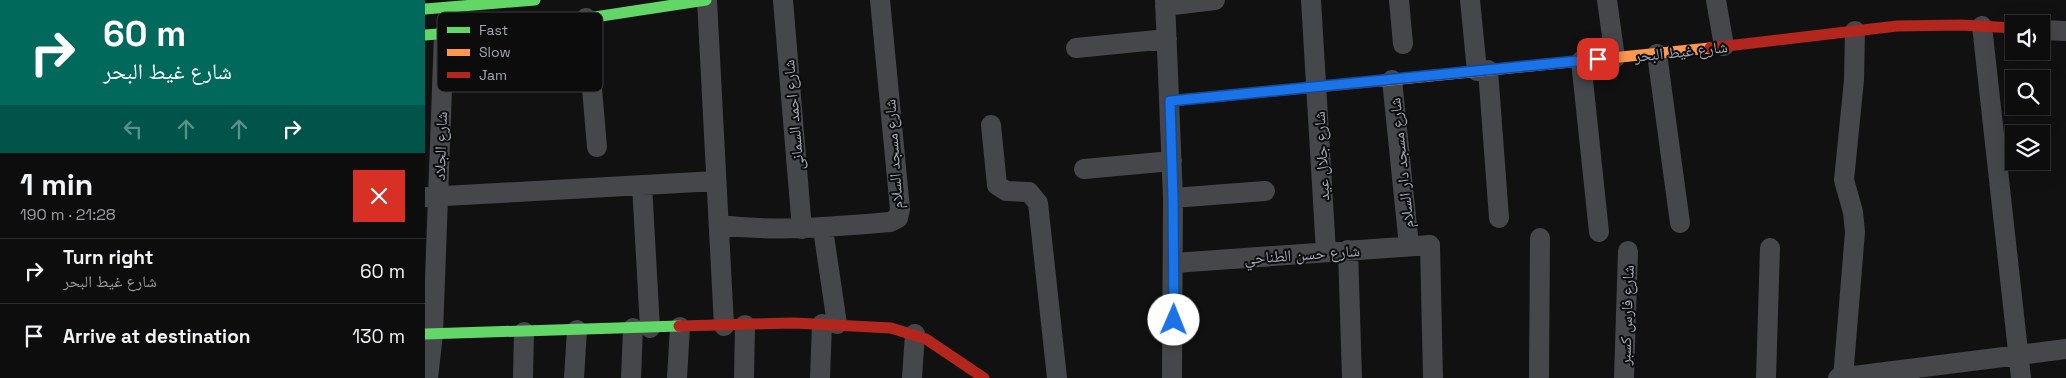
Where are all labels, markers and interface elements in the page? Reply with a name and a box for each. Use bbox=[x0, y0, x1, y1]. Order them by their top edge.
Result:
text: 60 m bbox=[103, 12, 186, 56]
legend bbox=[437, 12, 603, 92]
map controls bbox=[2005, 15, 2050, 170]
button: sound bbox=[2005, 15, 2050, 60]
icon: right bbox=[20, 20, 85, 85]
text: Fast bbox=[479, 21, 508, 39]
street label: شارع غيط البحر bbox=[1632, 36, 1729, 67]
pin bbox=[1577, 38, 1619, 80]
text: Slow bbox=[479, 43, 511, 61]
icon: arrive bbox=[1584, 45, 1612, 73]
text: شارع غيط البحر bbox=[103, 57, 232, 85]
street label: شارع احمد السمانى bbox=[778, 59, 809, 171]
text: Jam bbox=[479, 66, 507, 84]
button: search bbox=[2005, 70, 2050, 115]
street label: شارع مسجد دار السلام bbox=[1384, 97, 1419, 229]
street label: شارع مسجد السلام bbox=[879, 98, 908, 210]
street label: شارع الجلاد bbox=[429, 111, 452, 181]
street label: شارع جلال عيد bbox=[1309, 111, 1334, 201]
icon: left bbox=[119, 115, 147, 143]
icon: ahead bbox=[172, 115, 200, 143]
icon: ahead bbox=[225, 115, 253, 143]
icon: right bbox=[278, 115, 306, 143]
button: layers bbox=[2005, 125, 2050, 170]
text: 1 min bbox=[20, 165, 93, 204]
button: close bbox=[353, 170, 405, 222]
text: 190 m · 21:28 bbox=[20, 204, 116, 225]
street label: شارع حسن الطناحي bbox=[1243, 240, 1361, 271]
text: Turn right bbox=[63, 245, 153, 270]
icon: right bbox=[20, 257, 48, 285]
text: 60 m bbox=[360, 259, 405, 284]
street label: شارع فارس كسبر bbox=[1614, 265, 1639, 366]
text: شارع غيط البحر bbox=[63, 271, 157, 292]
position arrow bbox=[1147, 293, 1199, 345]
icon: arrive bbox=[20, 322, 48, 350]
text: Arrive at destination bbox=[63, 324, 251, 349]
text: 130 m bbox=[352, 324, 405, 349]

